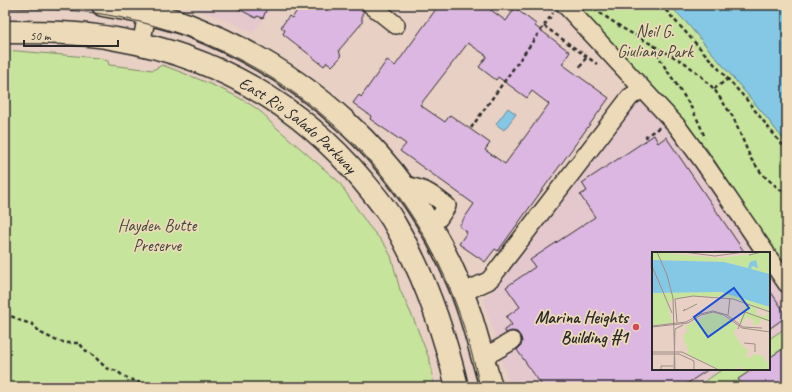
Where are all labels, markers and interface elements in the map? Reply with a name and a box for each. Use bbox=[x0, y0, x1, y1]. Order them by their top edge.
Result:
park label: Neil G. Giuliano Park bbox=[617, 21, 695, 62]
scale bar bbox=[24, 22, 118, 48]
text: 50 m bbox=[30, 28, 52, 44]
street label: East Rio Salado Parkway bbox=[235, 72, 362, 179]
park label: Hayden Butte Preserve bbox=[118, 215, 198, 256]
inset map bbox=[652, 252, 770, 370]
place label: Marina Heights Building #1 bbox=[535, 307, 630, 348]
marker: Marina Heights Building #1 bbox=[631, 322, 641, 332]

